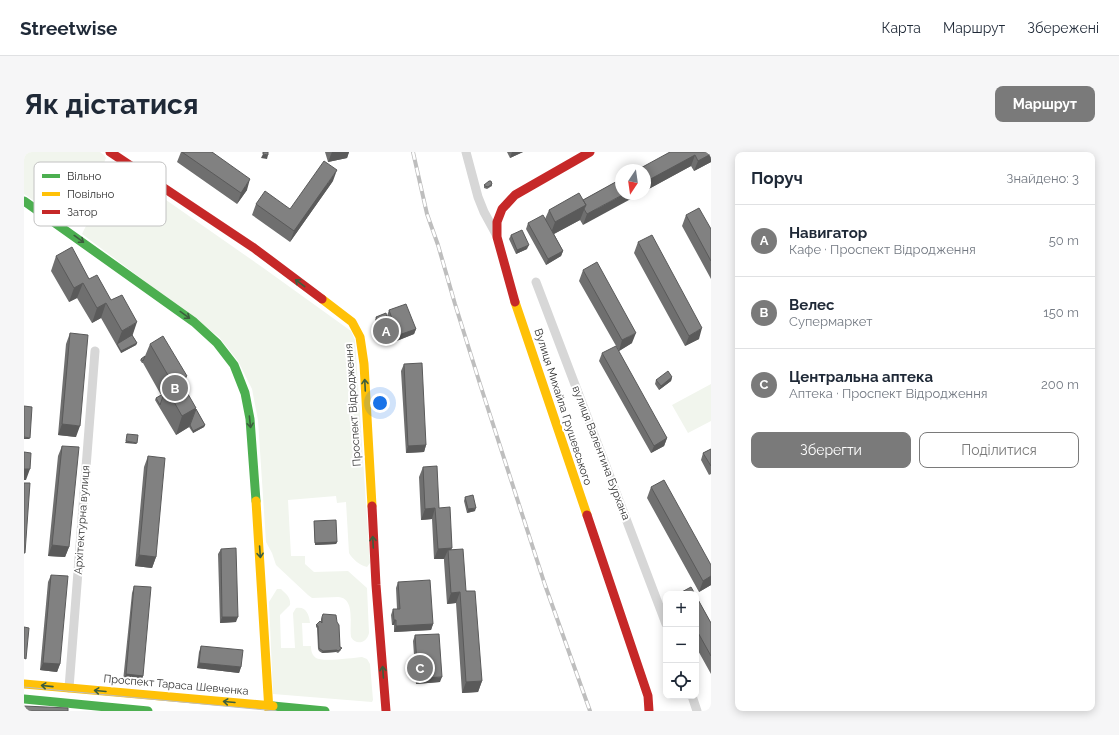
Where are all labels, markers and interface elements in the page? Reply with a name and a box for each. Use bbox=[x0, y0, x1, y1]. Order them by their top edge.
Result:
text: Streetwise bbox=[20, 17, 117, 39]
text: Карта bbox=[882, 20, 921, 36]
text: Маршрут bbox=[943, 20, 1005, 36]
text: Збережені bbox=[1027, 20, 1099, 36]
button: Маршрут bbox=[995, 86, 1095, 122]
text: Як дістатися bbox=[24, 88, 198, 121]
legend bbox=[34, 162, 166, 226]
north arrow bbox=[615, 164, 651, 200]
text: Поруч bbox=[751, 168, 803, 188]
text: Вільно bbox=[67, 170, 102, 183]
text: Знайдено: 3 bbox=[1006, 171, 1079, 186]
text: Повільно bbox=[67, 188, 115, 201]
text: Затор bbox=[67, 206, 98, 219]
text: Навигатор bbox=[789, 224, 867, 242]
text: A bbox=[760, 233, 768, 248]
text: 50 m bbox=[1049, 233, 1079, 248]
one-way arrow bbox=[73, 235, 84, 243]
text: Кафе · Проспект Відродження bbox=[789, 242, 976, 257]
one-way arrow bbox=[295, 279, 306, 287]
text: Велес bbox=[789, 296, 835, 314]
text: B bbox=[760, 305, 768, 320]
text: 150 m bbox=[1043, 305, 1079, 320]
one-way arrow bbox=[179, 311, 190, 319]
text: Супермаркет bbox=[789, 314, 872, 329]
pin: A bbox=[373, 316, 399, 346]
street label: Вулиця Михайла Грушевського bbox=[531, 327, 595, 487]
street label: Проспект Відродження bbox=[342, 343, 364, 467]
text: Центральна аптека bbox=[789, 368, 933, 386]
pin: B bbox=[162, 373, 188, 403]
text: C bbox=[760, 377, 768, 392]
text: 200 m bbox=[1041, 377, 1079, 392]
one-way arrow bbox=[361, 379, 369, 392]
street label: вулиця Валентина Бурхана bbox=[569, 384, 633, 522]
text: Аптека · Проспект Відродження bbox=[789, 386, 987, 401]
your location bbox=[370, 393, 390, 413]
one-way arrow bbox=[246, 415, 254, 428]
button: Зберегти bbox=[751, 432, 911, 468]
button: Поділитися bbox=[919, 432, 1079, 468]
street label: Архітектурна вулиця bbox=[72, 465, 92, 575]
one-way arrow bbox=[370, 536, 377, 549]
one-way arrow bbox=[256, 545, 263, 558]
map controls bbox=[663, 591, 699, 699]
button: + bbox=[663, 591, 699, 627]
button: − bbox=[663, 627, 699, 663]
pin: C bbox=[407, 653, 433, 683]
button: locate bbox=[663, 663, 699, 699]
one-way arrow bbox=[379, 666, 386, 679]
street label: Проспект Тараса Шевченка bbox=[103, 672, 249, 698]
one-way arrow bbox=[41, 682, 54, 690]
one-way arrow bbox=[94, 687, 107, 695]
one-way arrow bbox=[223, 699, 236, 706]

